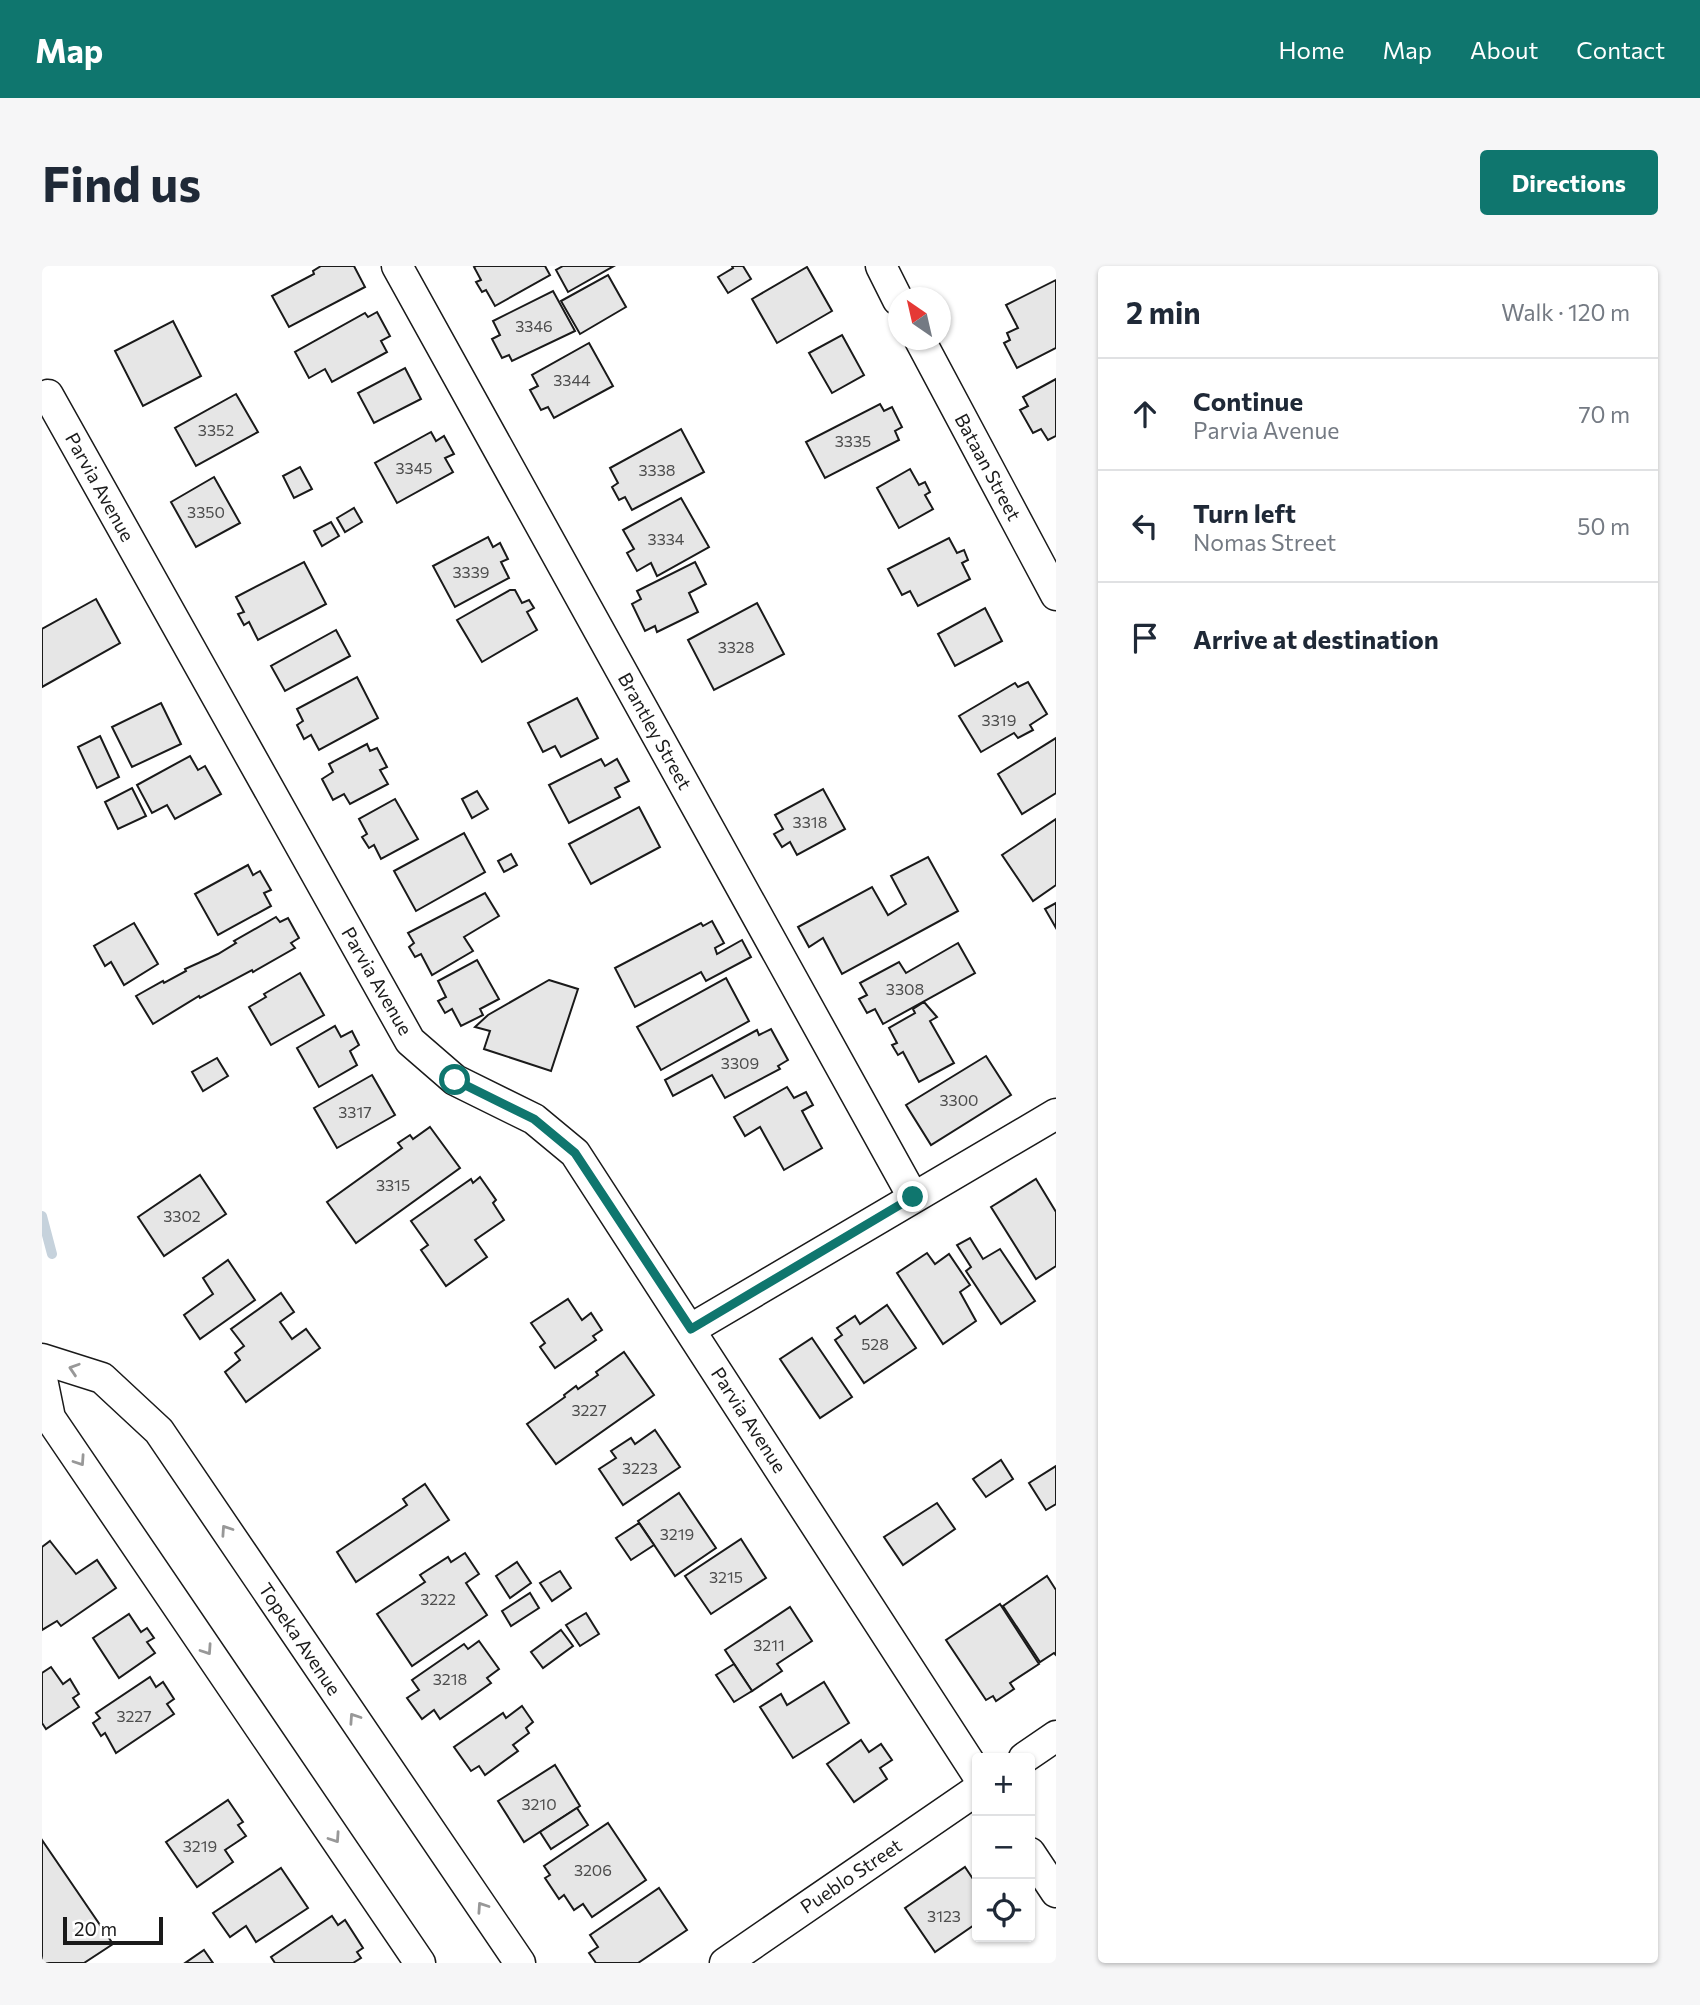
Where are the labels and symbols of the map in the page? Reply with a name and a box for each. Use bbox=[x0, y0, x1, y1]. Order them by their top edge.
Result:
north arrow bbox=[888, 287, 951, 350]
house number: 3346 bbox=[515, 316, 553, 335]
house number: 3344 bbox=[553, 370, 591, 389]
street label: Bataan Street bbox=[951, 409, 1026, 524]
house number: 3352 bbox=[198, 420, 234, 439]
street label: Parvia Avenue bbox=[61, 428, 140, 545]
house number: 3335 bbox=[835, 431, 871, 450]
house number: 3345 bbox=[395, 458, 433, 477]
house number: 3338 bbox=[638, 460, 676, 479]
house number: 3350 bbox=[187, 502, 225, 521]
house number: 3334 bbox=[648, 529, 685, 548]
house number: 3339 bbox=[452, 562, 490, 581]
house number: 3328 bbox=[718, 637, 754, 656]
street label: Brantley Street bbox=[614, 668, 697, 793]
house number: 3319 bbox=[982, 710, 1016, 729]
house number: 3318 bbox=[793, 812, 827, 831]
street label: Parvia Avenue bbox=[337, 923, 418, 1039]
house number: 3308 bbox=[886, 979, 924, 998]
house number: 3309 bbox=[721, 1053, 759, 1072]
route start bbox=[439, 1064, 470, 1095]
house number: 3300 bbox=[939, 1090, 979, 1109]
house number: 3317 bbox=[338, 1102, 372, 1121]
house number: 3315 bbox=[376, 1175, 410, 1194]
route end bbox=[897, 1181, 928, 1212]
house number: 3302 bbox=[163, 1206, 201, 1225]
house number: 528 bbox=[861, 1334, 889, 1353]
one-way arrow bbox=[68, 1363, 80, 1377]
street label: Parvia Avenue bbox=[707, 1363, 792, 1477]
house number: 3227 bbox=[571, 1400, 607, 1419]
one-way arrow bbox=[72, 1454, 85, 1467]
house number: 3223 bbox=[622, 1458, 658, 1477]
house number: 3219 bbox=[660, 1524, 694, 1543]
one-way arrow bbox=[222, 1525, 234, 1538]
house number: 3215 bbox=[709, 1567, 743, 1586]
street label: Topeka Avenue bbox=[254, 1578, 346, 1699]
house number: 3222 bbox=[420, 1589, 456, 1608]
house number: 3211 bbox=[753, 1635, 785, 1654]
one-way arrow bbox=[199, 1642, 212, 1655]
house number: 3218 bbox=[433, 1669, 467, 1688]
house number: 3227 bbox=[116, 1706, 152, 1725]
one-way arrow bbox=[350, 1713, 362, 1726]
house number: 3210 bbox=[521, 1794, 557, 1813]
one-way arrow bbox=[327, 1830, 339, 1843]
street label: Pueblo Street bbox=[796, 1833, 906, 1918]
house number: 3219 bbox=[183, 1836, 217, 1855]
house number: 3206 bbox=[574, 1860, 612, 1879]
one-way arrow bbox=[477, 1901, 490, 1914]
house number: 3123 bbox=[927, 1906, 961, 1925]
scale bar bbox=[63, 1914, 163, 1946]

